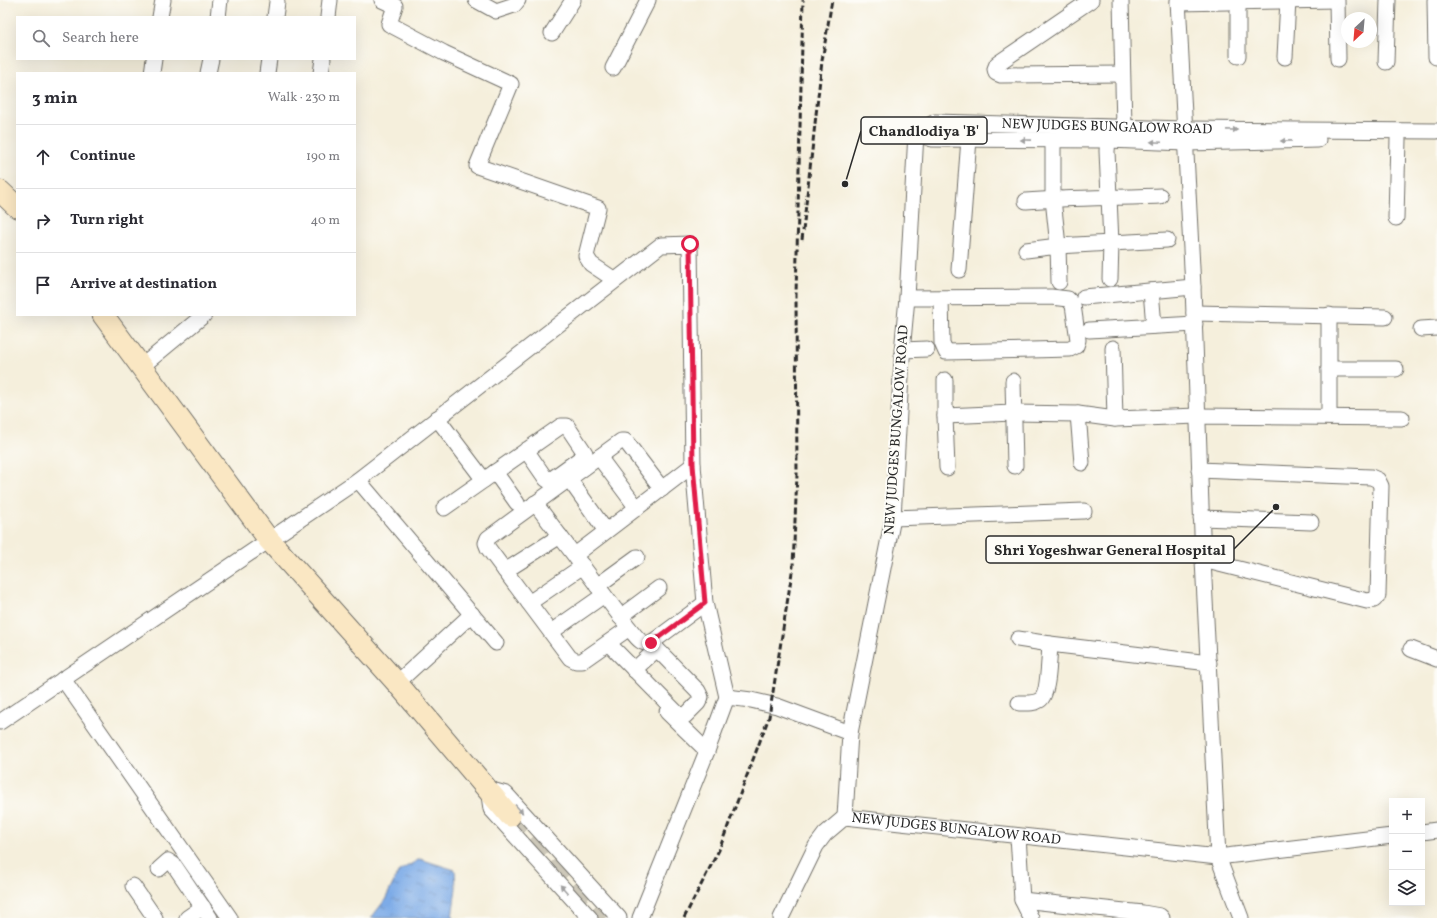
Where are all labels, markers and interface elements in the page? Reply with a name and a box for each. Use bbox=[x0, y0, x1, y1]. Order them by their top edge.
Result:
north arrow bbox=[1341, 12, 1377, 48]
search box bbox=[16, 16, 356, 60]
icon: search bbox=[30, 27, 52, 49]
text: Search here bbox=[62, 28, 139, 49]
text: 3 min bbox=[32, 87, 78, 110]
text: Walk · 230 m bbox=[268, 89, 340, 107]
street label: NEW JUDGES BUNGALOW ROAD bbox=[1001, 114, 1212, 139]
callout: Chandlodiya 'B' bbox=[861, 117, 987, 144]
text: Chandlodiya 'B' bbox=[869, 122, 979, 143]
one-way arrow bbox=[1226, 126, 1238, 133]
one-way arrow bbox=[1019, 137, 1032, 143]
one-way arrow bbox=[1150, 138, 1162, 145]
one-way arrow bbox=[1279, 138, 1292, 144]
icon: ahead bbox=[32, 146, 54, 168]
text: Continue bbox=[70, 146, 135, 167]
text: 190 m bbox=[306, 148, 340, 166]
icon: right bbox=[32, 210, 54, 232]
text: Turn right bbox=[70, 210, 144, 231]
text: 40 m bbox=[311, 212, 340, 230]
route start bbox=[681, 235, 699, 253]
icon: arrive bbox=[32, 274, 54, 296]
text: Arrive at destination bbox=[70, 274, 217, 295]
street label: NEW JUDGES BUNGALOW ROAD bbox=[880, 324, 914, 536]
callout: Shri Yogeshwar General Hospital bbox=[986, 536, 1234, 563]
text: Shri Yogeshwar General Hospital bbox=[994, 541, 1226, 562]
route end bbox=[642, 634, 660, 652]
map controls bbox=[1389, 798, 1425, 906]
button: + bbox=[1389, 798, 1425, 834]
one-way arrow bbox=[515, 804, 524, 814]
street label: NEW JUDGES BUNGALOW ROAD bbox=[851, 808, 1062, 850]
button: − bbox=[1389, 834, 1425, 870]
button: layers bbox=[1389, 870, 1425, 906]
one-way arrow bbox=[559, 884, 568, 894]

